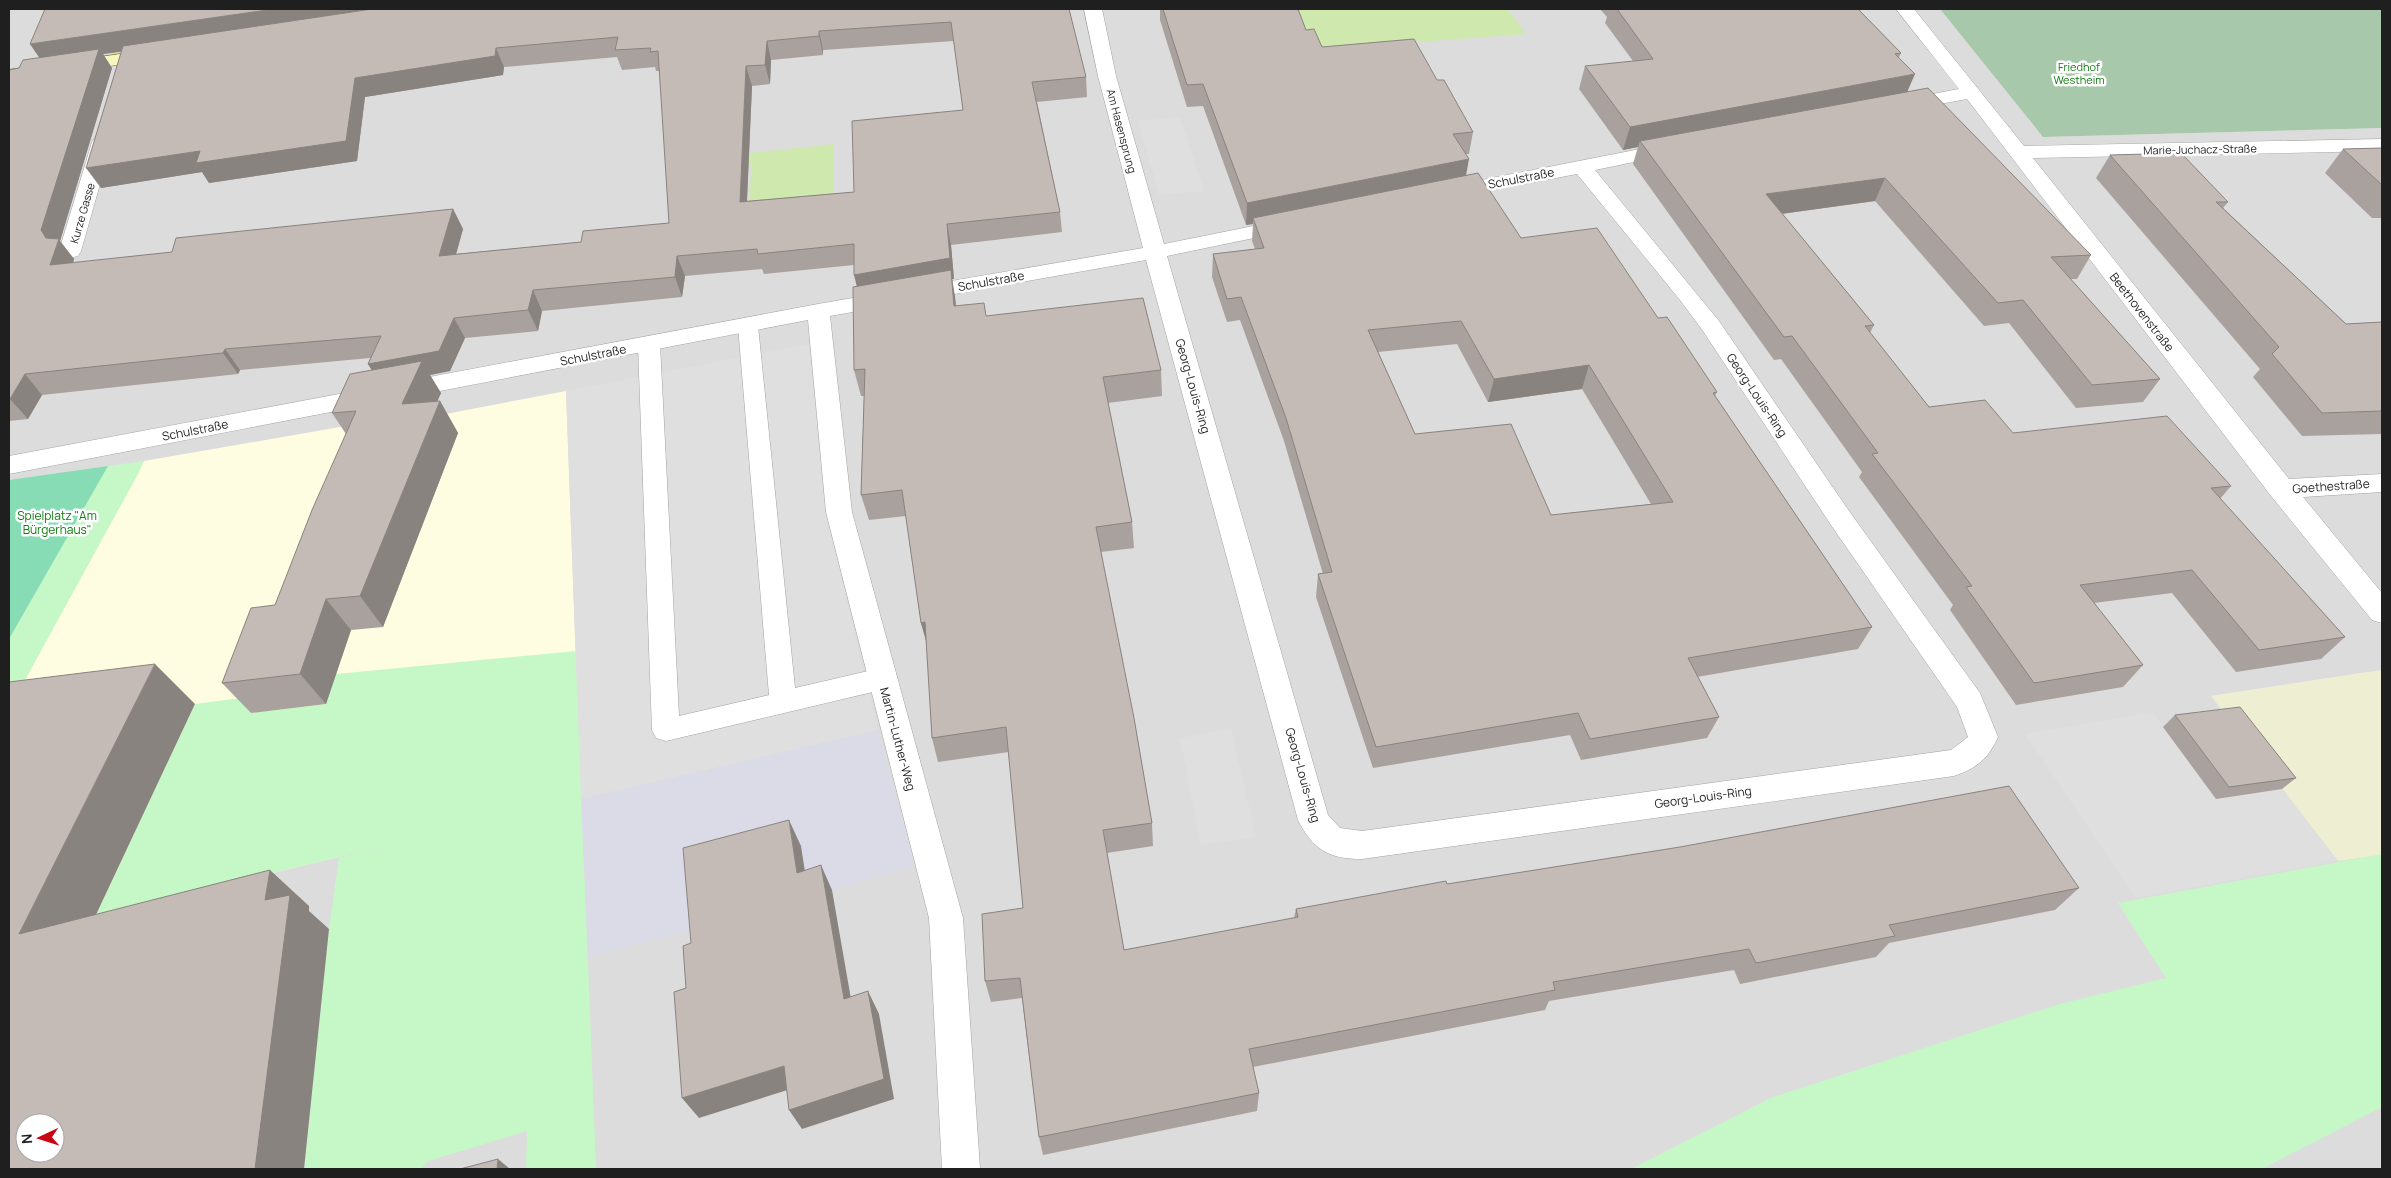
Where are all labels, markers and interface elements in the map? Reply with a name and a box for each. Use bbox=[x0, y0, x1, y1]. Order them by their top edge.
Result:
park label: Friedhof Westheim bbox=[2053, 59, 2105, 87]
street label: Am Hasensprung bbox=[1104, 87, 1140, 175]
street label: Marie-Juchacz-Straße bbox=[2143, 141, 2257, 157]
street label: Schulstraße bbox=[1486, 163, 1556, 193]
street label: Kurze Gasse bbox=[66, 180, 98, 245]
street label: Schulstraße bbox=[956, 267, 1026, 295]
street label: Beethovenstraße bbox=[2106, 269, 2178, 355]
street label: Georg-Louis-Ring bbox=[1171, 337, 1215, 435]
street label: Schulstraße bbox=[558, 340, 628, 370]
street label: Georg-Louis-Ring bbox=[1723, 350, 1791, 440]
street label: Schulstraße bbox=[160, 415, 230, 445]
street label: Goethestraße bbox=[2292, 475, 2370, 497]
park label: Spielplatz "Am Bürgerhaus" bbox=[17, 507, 97, 538]
street label: Martin-Luther-Weg bbox=[876, 685, 920, 793]
street label: Georg-Louis-Ring bbox=[1281, 726, 1325, 824]
street label: Georg-Louis-Ring bbox=[1653, 782, 1753, 812]
north arrow bbox=[15, 1113, 65, 1163]
text: N bbox=[17, 1133, 36, 1145]

